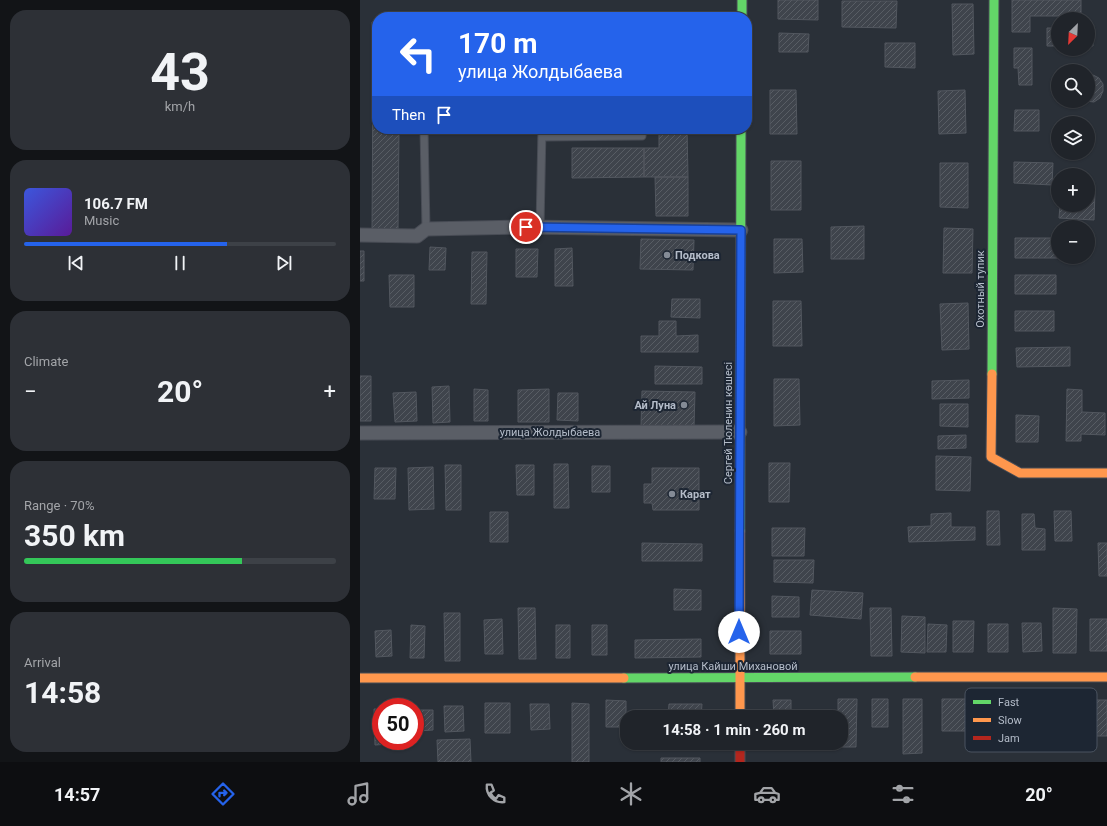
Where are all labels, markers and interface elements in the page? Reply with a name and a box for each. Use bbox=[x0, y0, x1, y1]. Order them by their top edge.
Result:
north arrow bbox=[1051, 12, 1095, 56]
map controls bbox=[1051, 12, 1095, 264]
text: 170 m bbox=[458, 27, 537, 60]
icon: left bbox=[392, 28, 444, 80]
text: 43 bbox=[150, 42, 210, 103]
text: улица Жолдыбаева bbox=[458, 61, 623, 82]
button: search bbox=[1051, 64, 1095, 108]
text: km/h bbox=[165, 99, 195, 114]
icon: arrive bbox=[433, 104, 455, 126]
text: Then bbox=[392, 106, 425, 124]
button: layers bbox=[1051, 116, 1095, 160]
button: + bbox=[1051, 168, 1095, 212]
text: 106.7 FM bbox=[84, 195, 148, 213]
pin bbox=[509, 210, 543, 244]
text: Music bbox=[84, 213, 119, 228]
icon: arrive bbox=[515, 216, 537, 238]
button: − bbox=[1051, 220, 1095, 264]
place label: Подкова bbox=[675, 249, 720, 262]
marker: Подкова bbox=[662, 250, 672, 260]
street label: Охотный тупик bbox=[974, 250, 987, 328]
icon: previous bbox=[65, 252, 87, 274]
icon: pause bbox=[169, 252, 191, 274]
icon: next bbox=[273, 252, 295, 274]
text: Climate bbox=[24, 354, 68, 369]
street label: Сергей Тюленин көшесі bbox=[722, 362, 735, 484]
text: 20° bbox=[157, 374, 203, 409]
text: − bbox=[24, 379, 37, 404]
text: + bbox=[324, 379, 336, 404]
place label: Ай Луна bbox=[634, 399, 676, 412]
marker: Ай Луна bbox=[679, 400, 689, 410]
street label: улица Жолдыбаева bbox=[500, 426, 600, 439]
place label: Карат bbox=[680, 488, 711, 501]
marker: Карат bbox=[667, 489, 677, 499]
text: Range · 70% bbox=[24, 498, 94, 513]
text: 350 km bbox=[24, 518, 125, 553]
position arrow bbox=[718, 611, 760, 653]
text: Arrival bbox=[24, 655, 61, 670]
street label: улица Кайши Михановой bbox=[668, 660, 798, 673]
text: 14:58 bbox=[24, 675, 101, 710]
legend bbox=[965, 688, 1097, 752]
text: Fast bbox=[998, 696, 1020, 709]
speed limit sign: 50 bbox=[372, 698, 424, 750]
text: Slow bbox=[998, 714, 1022, 727]
text: 14:58 · 1 min · 260 m bbox=[663, 721, 805, 739]
text: Jam bbox=[998, 732, 1020, 745]
icon: directions bbox=[209, 780, 237, 808]
icon: music bbox=[345, 780, 373, 808]
icon: phone bbox=[481, 780, 509, 808]
icon: climate bbox=[617, 780, 645, 808]
icon: car bbox=[753, 780, 781, 808]
icon: filters bbox=[889, 780, 917, 808]
text: 14:57 bbox=[54, 784, 100, 805]
text: 20° bbox=[1025, 784, 1053, 805]

